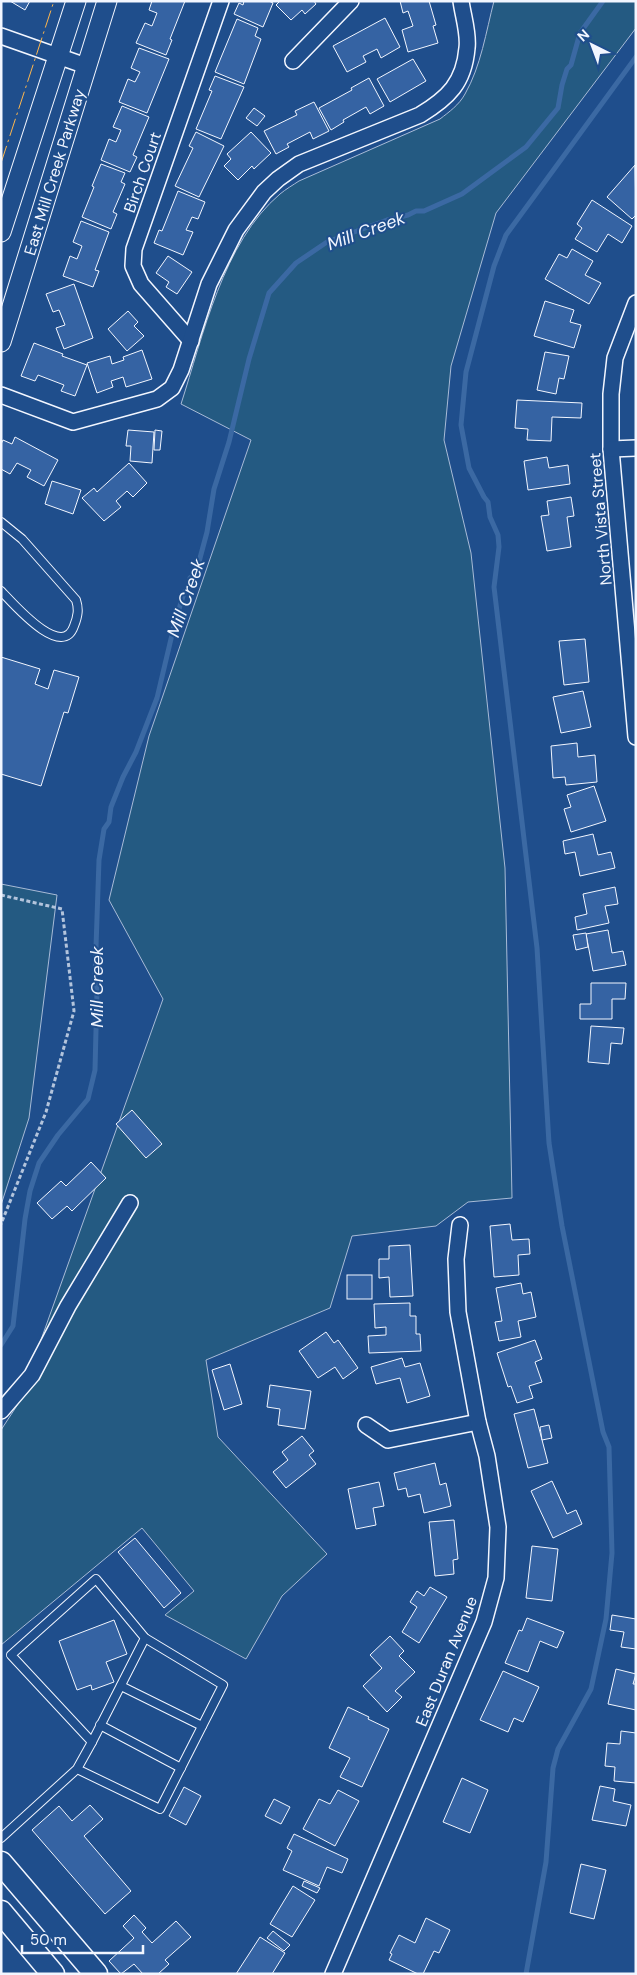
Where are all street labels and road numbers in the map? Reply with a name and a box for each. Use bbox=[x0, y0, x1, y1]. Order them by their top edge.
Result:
street label: East Mill Creek Parkway bbox=[19, 86, 90, 258]
street label: Birch Court bbox=[119, 129, 166, 215]
street label: North Vista Street bbox=[584, 452, 617, 586]
street label: East Duran Avenue bbox=[411, 1593, 482, 1729]

